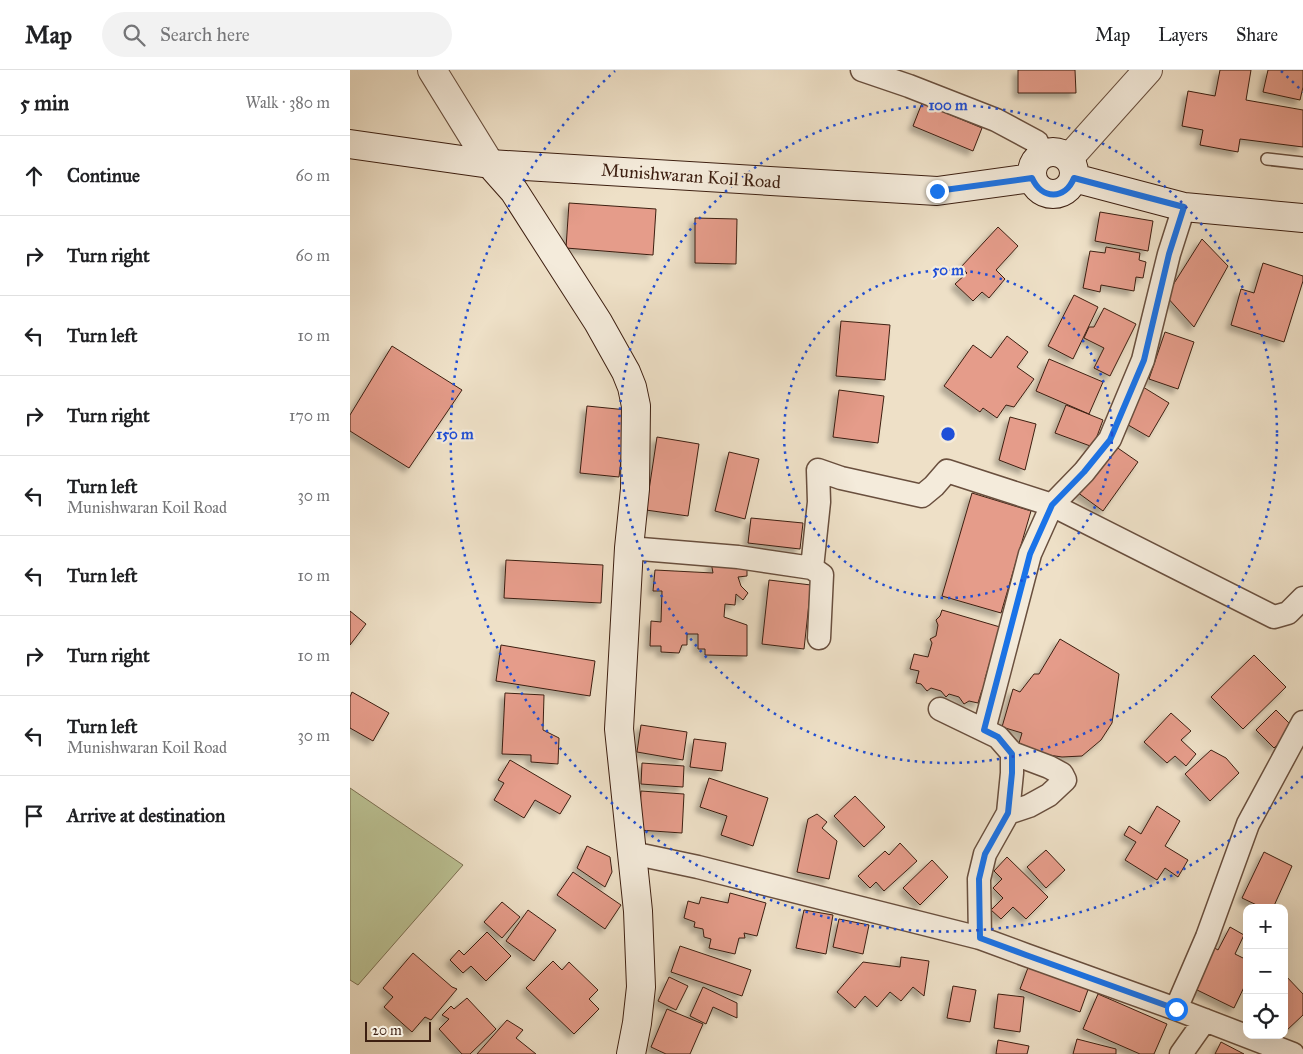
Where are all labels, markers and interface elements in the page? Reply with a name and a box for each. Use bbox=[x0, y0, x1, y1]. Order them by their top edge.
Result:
search box bbox=[102, 12, 452, 57]
text: Map bbox=[25, 20, 72, 50]
icon: search bbox=[120, 21, 148, 49]
text: Search here bbox=[160, 23, 250, 46]
text: Map bbox=[1095, 24, 1130, 46]
text: Layers bbox=[1158, 24, 1208, 46]
text: Share bbox=[1236, 24, 1278, 46]
text: 5 min bbox=[20, 90, 69, 116]
text: Walk · 380 m bbox=[246, 93, 330, 112]
text: 100 m bbox=[928, 96, 968, 114]
street label: Munishwaran Koil Road bbox=[600, 159, 782, 193]
icon: ahead bbox=[20, 162, 48, 190]
text: Continue bbox=[67, 164, 140, 187]
text: 60 m bbox=[296, 166, 330, 185]
route end bbox=[926, 180, 949, 203]
icon: right bbox=[20, 242, 48, 270]
text: Turn right bbox=[67, 244, 150, 267]
text: 60 m bbox=[296, 246, 330, 265]
text: 50 m bbox=[932, 261, 964, 279]
icon: left bbox=[20, 322, 48, 350]
text: Turn left bbox=[67, 324, 137, 347]
text: 10 m bbox=[298, 326, 330, 345]
icon: right bbox=[20, 402, 48, 430]
text: Turn right bbox=[67, 404, 150, 427]
text: 170 m bbox=[289, 406, 330, 425]
text: 150 m bbox=[436, 425, 474, 443]
centre of rings bbox=[939, 425, 957, 443]
text: Turn left bbox=[67, 475, 137, 498]
icon: left bbox=[20, 482, 48, 510]
text: 30 m bbox=[297, 486, 330, 505]
text: Munishwaran Koil Road bbox=[67, 498, 227, 517]
icon: left bbox=[20, 562, 48, 590]
text: Turn left bbox=[67, 564, 137, 587]
text: 10 m bbox=[298, 566, 330, 585]
icon: right bbox=[20, 642, 48, 670]
text: Turn right bbox=[67, 644, 150, 667]
text: 10 m bbox=[298, 646, 330, 665]
text: Turn left bbox=[67, 715, 137, 738]
icon: left bbox=[20, 722, 48, 750]
text: 30 m bbox=[297, 726, 330, 745]
text: Munishwaran Koil Road bbox=[67, 738, 227, 757]
icon: arrive bbox=[20, 802, 48, 830]
text: Arrive at destination bbox=[67, 804, 225, 827]
map controls bbox=[1243, 904, 1288, 1039]
button: + bbox=[1243, 904, 1288, 949]
button: − bbox=[1243, 949, 1288, 994]
button: locate bbox=[1243, 994, 1288, 1039]
route start bbox=[1165, 998, 1188, 1021]
scale bar bbox=[365, 1019, 431, 1042]
text: 20 m bbox=[372, 1022, 402, 1039]

